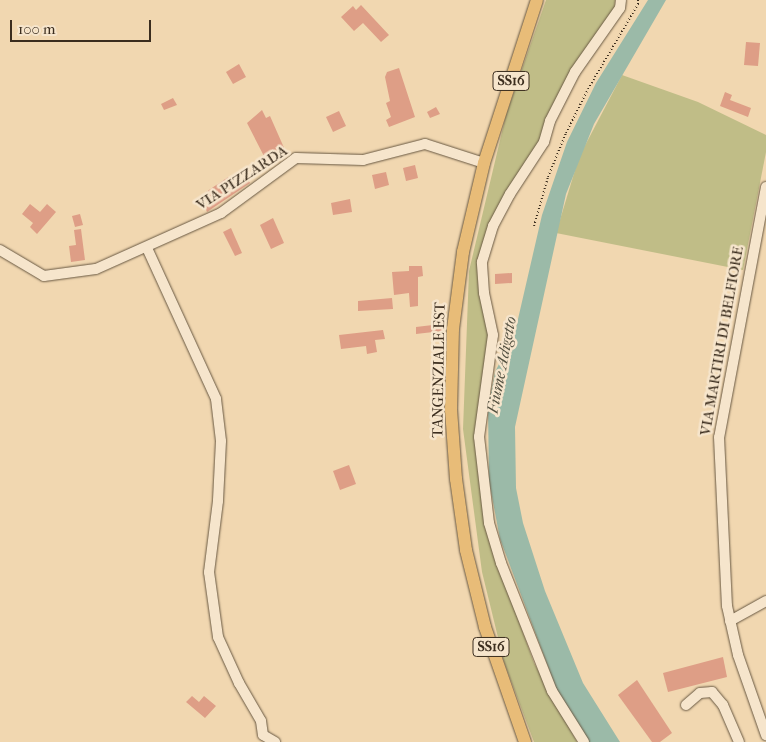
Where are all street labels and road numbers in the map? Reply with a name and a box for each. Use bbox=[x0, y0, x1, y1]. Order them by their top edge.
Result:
road number: SS16 bbox=[492, 70, 530, 92]
street label: VIA PIZZARDA bbox=[193, 142, 291, 214]
street label: VIA MARTIRI DI BELFIORE bbox=[696, 245, 748, 437]
street label: TANGENZIALE EST bbox=[429, 302, 449, 438]
road number: SS16 bbox=[472, 636, 510, 659]

